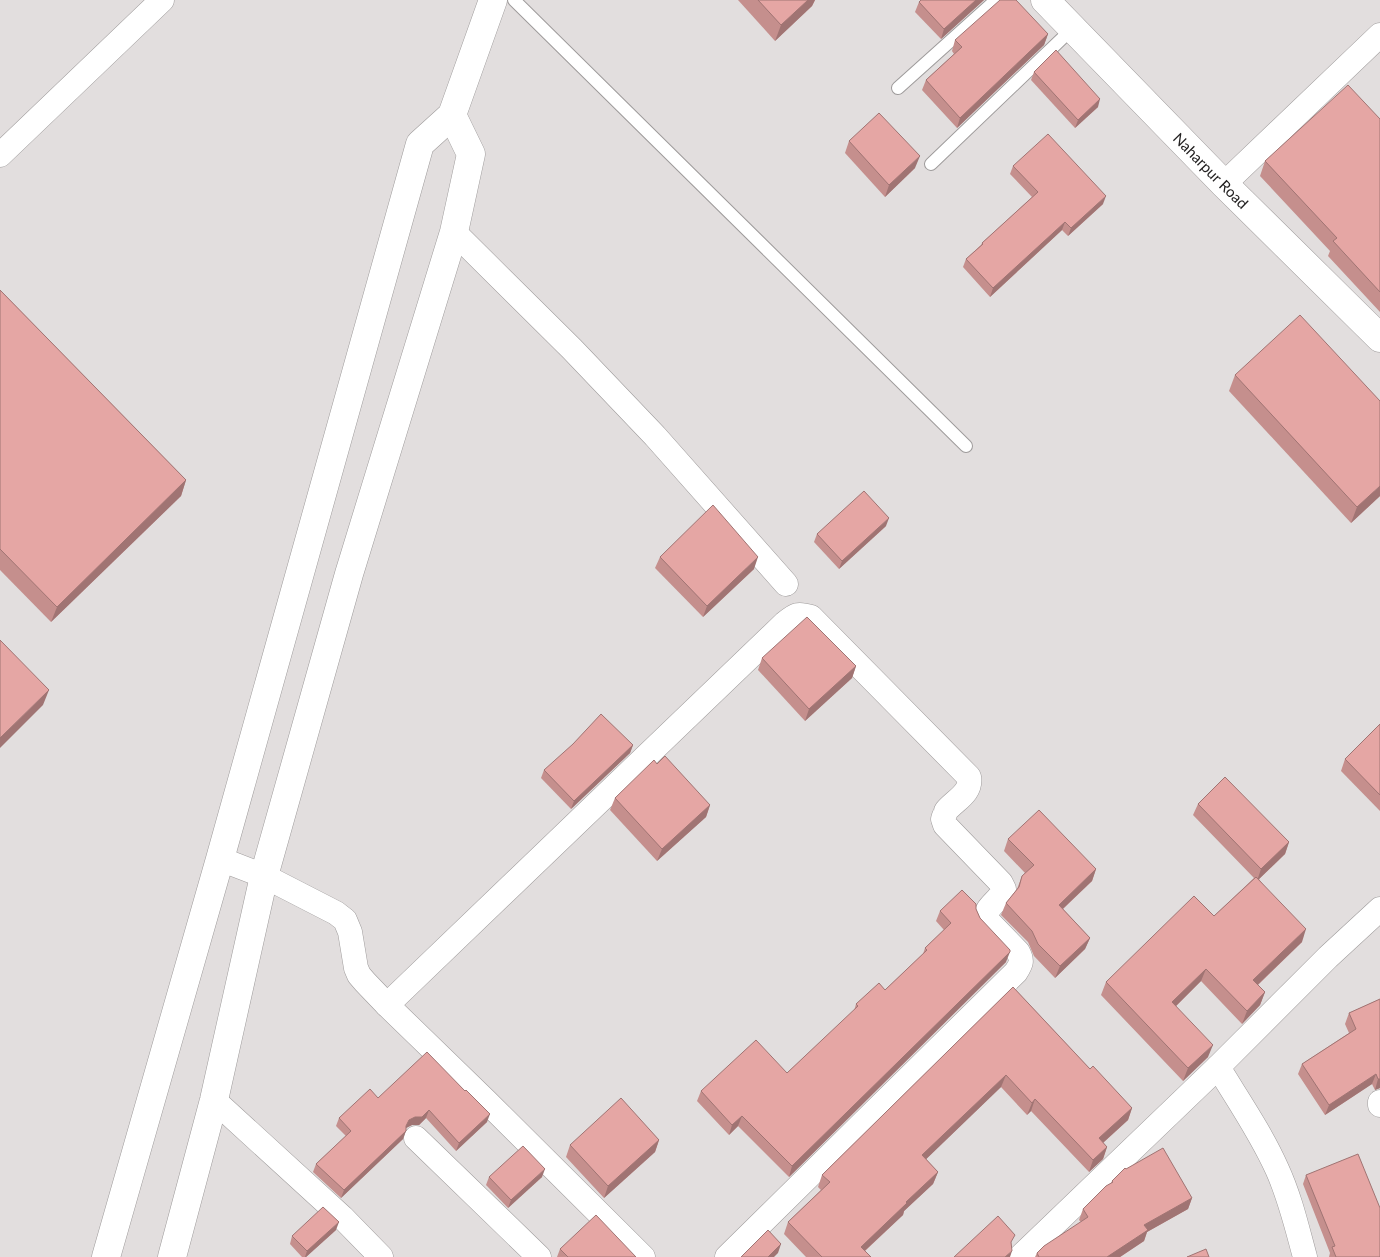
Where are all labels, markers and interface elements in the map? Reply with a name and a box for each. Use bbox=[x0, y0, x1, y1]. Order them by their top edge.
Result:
street label: Naharpur Road bbox=[1170, 129, 1252, 212]

